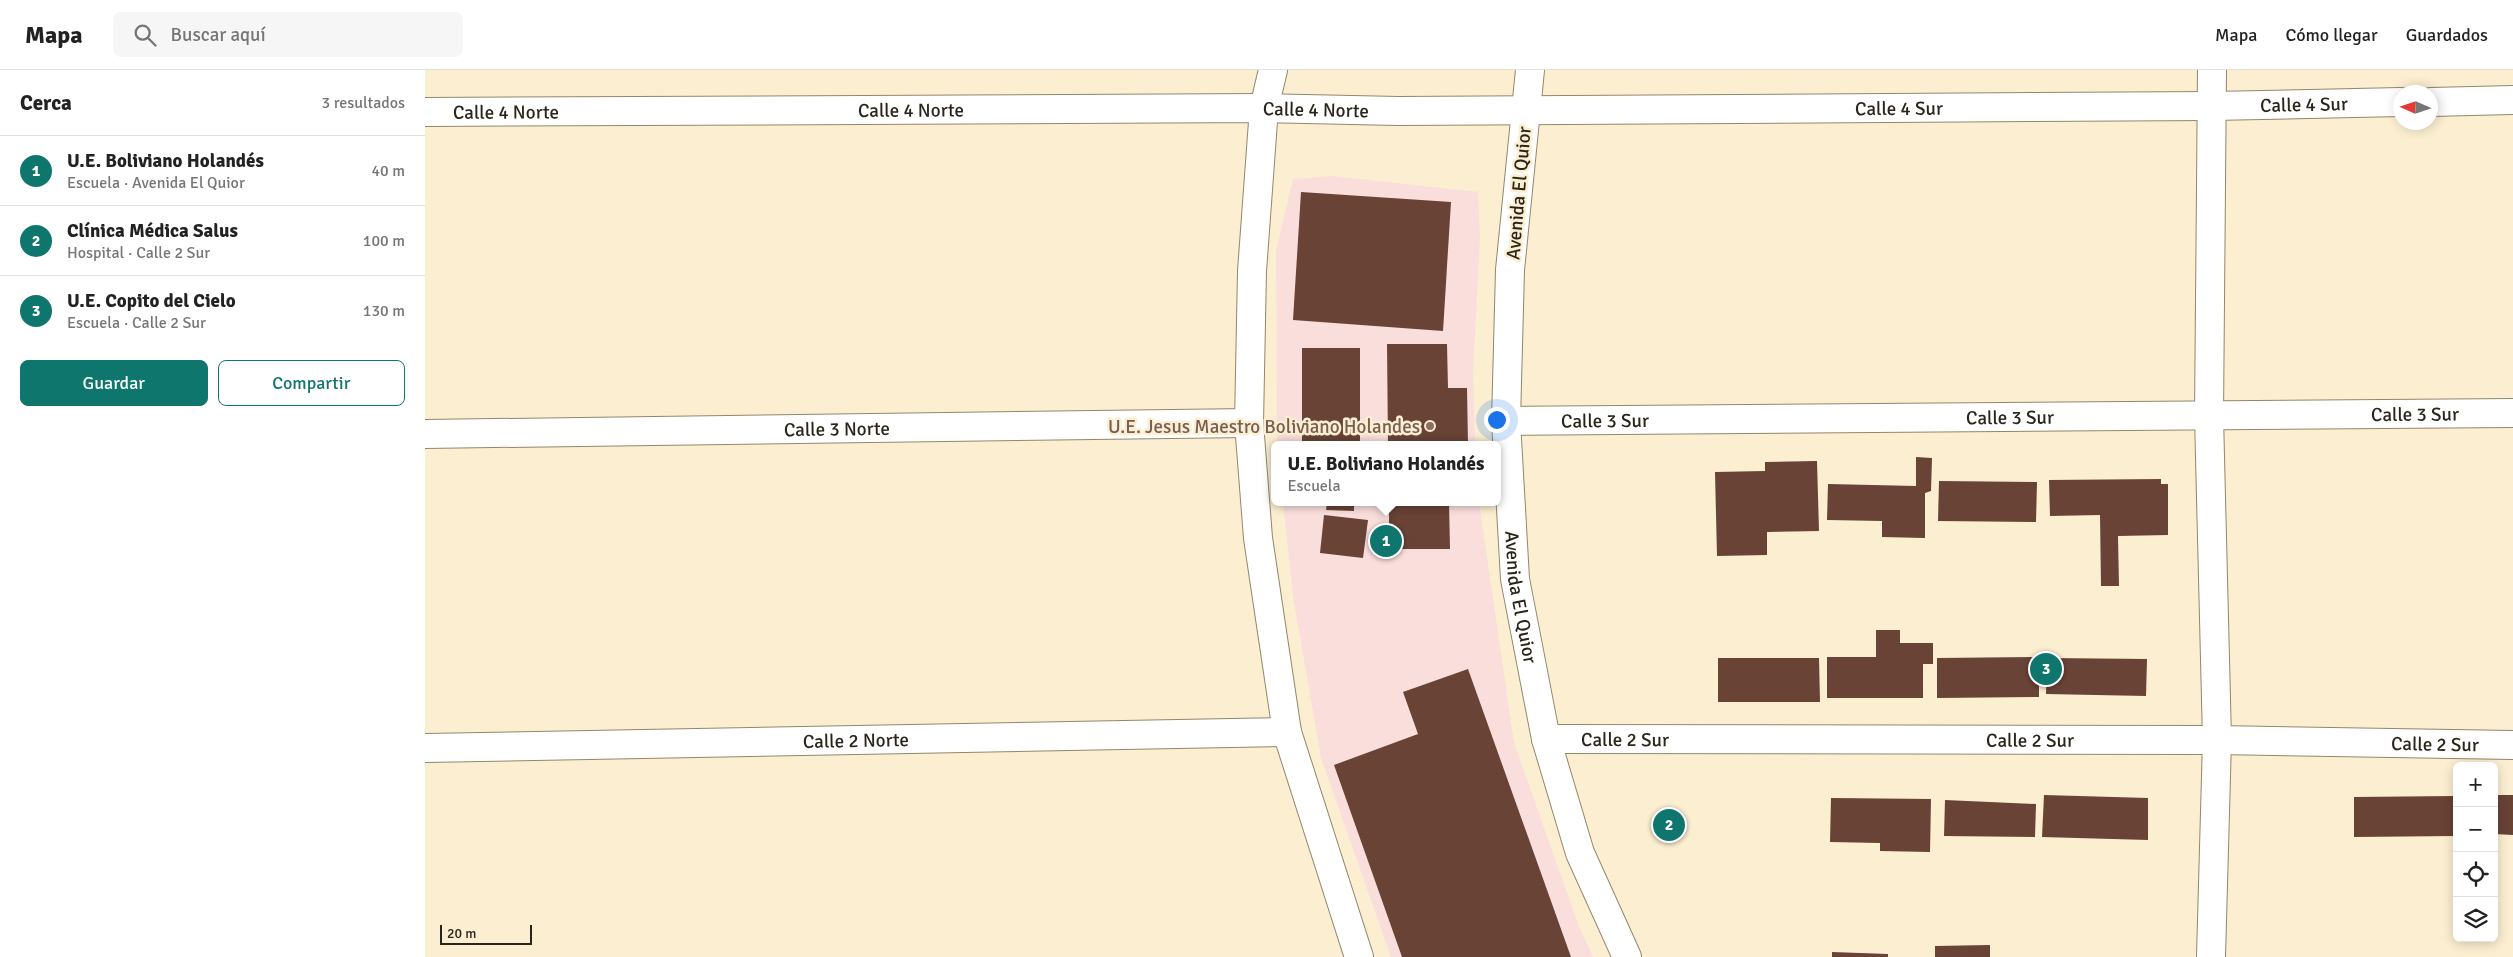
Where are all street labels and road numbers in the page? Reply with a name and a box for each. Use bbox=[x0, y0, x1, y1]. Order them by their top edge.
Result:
street label: Calle 4 Sur bbox=[2260, 92, 2348, 118]
street label: Calle 4 Norte bbox=[1263, 97, 1369, 123]
street label: Calle 4 Sur bbox=[1855, 97, 1943, 121]
street label: Calle 4 Norte bbox=[858, 98, 964, 123]
street label: Calle 4 Norte bbox=[453, 100, 559, 125]
street label: Avenida El Quior bbox=[1501, 125, 1537, 261]
street label: Calle 3 Sur bbox=[2371, 402, 2459, 427]
street label: Calle 3 Sur bbox=[1966, 406, 2054, 430]
street label: Calle 3 Sur bbox=[1561, 409, 1649, 434]
street label: Calle 3 Norte bbox=[784, 417, 890, 442]
street label: Avenida El Quior bbox=[1499, 530, 1542, 666]
street label: Calle 2 Norte bbox=[803, 728, 909, 754]
street label: Calle 2 Sur bbox=[1581, 728, 1669, 752]
street label: Calle 2 Sur bbox=[1986, 729, 2074, 753]
street label: Calle 2 Sur bbox=[2391, 732, 2479, 757]

